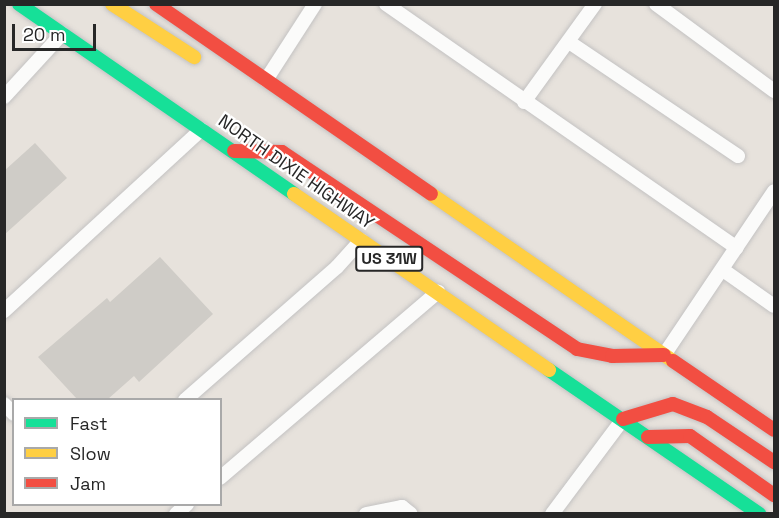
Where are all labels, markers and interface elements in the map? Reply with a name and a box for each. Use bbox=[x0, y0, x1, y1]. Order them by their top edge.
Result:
scale bar bbox=[15, 12, 99, 50]
text: 20 m bbox=[23, 23, 66, 46]
street label: NORTH DIXIE HIGHWAY bbox=[214, 110, 378, 234]
road number: US 31W bbox=[354, 246, 424, 272]
legend bbox=[12, 398, 222, 506]
text: Fast bbox=[70, 412, 107, 435]
text: Slow bbox=[70, 442, 111, 465]
text: Jam bbox=[70, 472, 106, 495]

